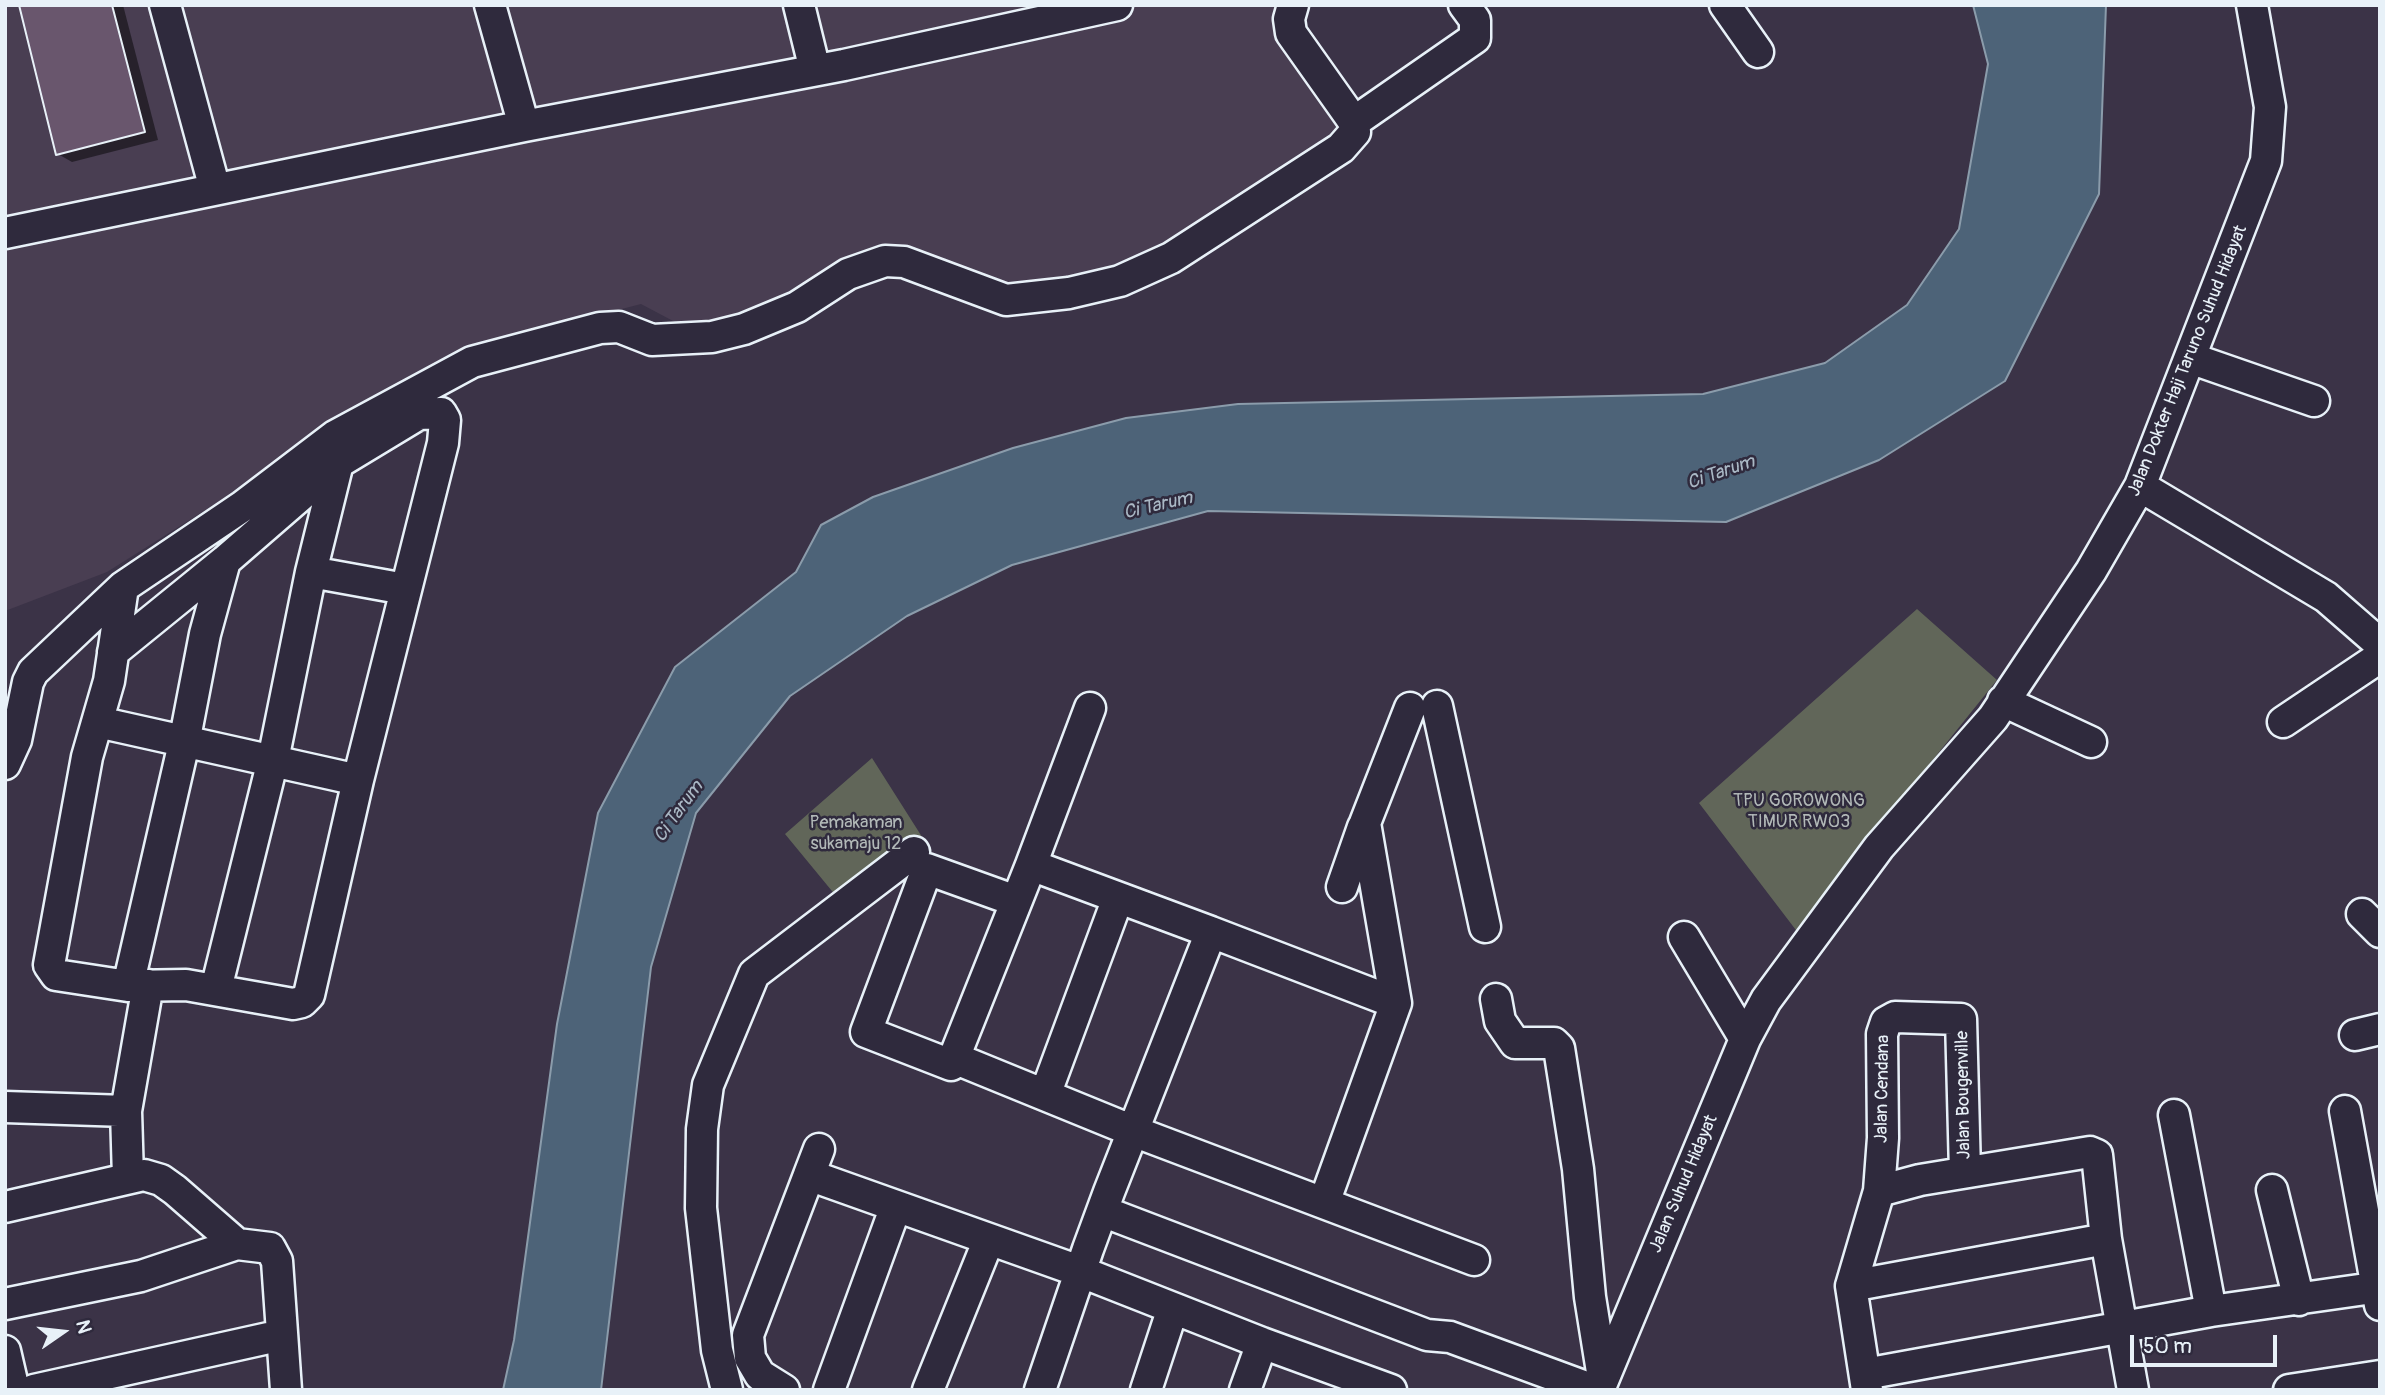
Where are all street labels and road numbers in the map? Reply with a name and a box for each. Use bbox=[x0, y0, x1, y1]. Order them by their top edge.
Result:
street label: Jalan Dokter Haji Taruno Suhud Hidayat bbox=[2124, 222, 2252, 500]
street label: Jalan Bougenville bbox=[1952, 1031, 1976, 1159]
street label: Jalan Cendana bbox=[1871, 1035, 1895, 1143]
street label: Jalan Suhud Hidayat bbox=[1645, 1112, 1723, 1256]

